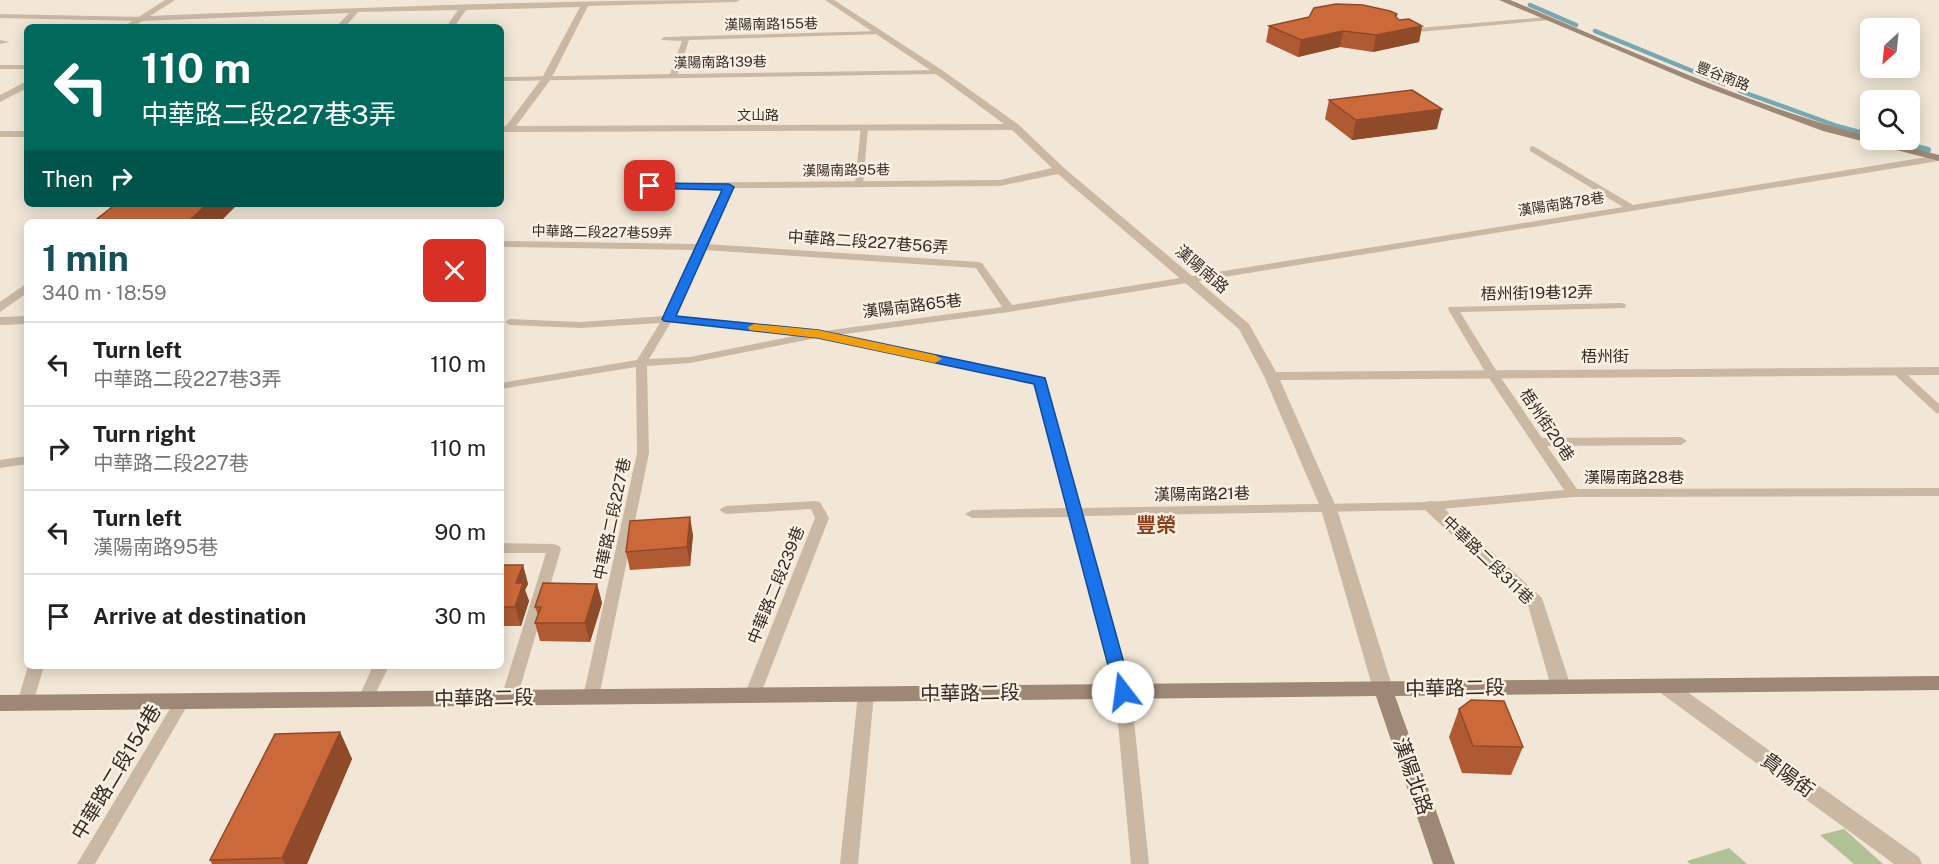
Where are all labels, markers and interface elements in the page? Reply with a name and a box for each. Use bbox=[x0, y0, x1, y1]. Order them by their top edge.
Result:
street label: 漢陽南路155巷 bbox=[724, 15, 818, 33]
north arrow bbox=[1860, 18, 1920, 78]
map controls bbox=[1860, 18, 1920, 150]
text: 110 m bbox=[141, 43, 251, 92]
icon: left bbox=[42, 48, 120, 126]
street label: 漢陽南路139巷 bbox=[673, 53, 767, 71]
street label: 豐谷南路 bbox=[1694, 58, 1752, 94]
button: search bbox=[1860, 90, 1920, 150]
text: 中華路二段227巷3弄 bbox=[141, 98, 395, 130]
street label: 文山路 bbox=[737, 107, 779, 123]
pin bbox=[624, 160, 675, 211]
street label: 漢陽南路95巷 bbox=[802, 161, 890, 179]
icon: right bbox=[105, 162, 138, 195]
text: Then bbox=[42, 166, 93, 192]
icon: arrive bbox=[633, 169, 666, 202]
street label: 漢陽南路78巷 bbox=[1517, 189, 1605, 219]
street label: 中華路二段227巷59弄 bbox=[531, 223, 673, 241]
street label: 中華路二段227巷56弄 bbox=[787, 227, 949, 257]
text: 1 min bbox=[42, 237, 129, 279]
button: close bbox=[423, 239, 486, 302]
street label: 漢陽南路 bbox=[1172, 241, 1232, 297]
text: 340 m · 18:59 bbox=[42, 281, 167, 305]
street label: 梧州街19巷12弄 bbox=[1481, 283, 1593, 303]
street label: 漢陽南路65巷 bbox=[861, 290, 963, 322]
text: Turn left bbox=[93, 337, 182, 363]
street label: 梧州街 bbox=[1581, 347, 1629, 366]
icon: left bbox=[42, 348, 75, 381]
text: 110 m bbox=[430, 351, 486, 377]
text: 中華路二段227巷3弄 bbox=[93, 367, 281, 391]
street label: 梧州街20巷 bbox=[1516, 385, 1578, 465]
text: Turn right bbox=[93, 421, 196, 447]
icon: right bbox=[42, 432, 75, 465]
text: 110 m bbox=[430, 435, 486, 461]
text: 中華路二段227巷 bbox=[93, 451, 249, 475]
street label: 中華路二段227巷 bbox=[590, 456, 634, 582]
street label: 漢陽南路28巷 bbox=[1584, 468, 1684, 487]
street label: 漢陽南路21巷 bbox=[1154, 484, 1250, 504]
text: Turn left bbox=[93, 505, 182, 531]
street label: 中華路二段311巷 bbox=[1439, 512, 1537, 608]
district label: 豐榮 bbox=[1136, 513, 1176, 537]
icon: left bbox=[42, 516, 75, 549]
text: 90 m bbox=[435, 519, 486, 545]
street label: 中華路二段239巷 bbox=[744, 523, 808, 647]
text: 漢陽南路95巷 bbox=[93, 535, 218, 559]
icon: arrive bbox=[42, 600, 75, 633]
text: Arrive at destination bbox=[93, 603, 306, 629]
text: 30 m bbox=[434, 603, 486, 629]
position arrow bbox=[1091, 660, 1155, 724]
street label: 中華路二段 bbox=[1405, 675, 1505, 701]
street label: 中華路二段 bbox=[920, 680, 1020, 706]
street label: 中華路二段 bbox=[434, 685, 534, 711]
street label: 中華路二段154巷 bbox=[66, 700, 166, 844]
street label: 漢陽北路 bbox=[1389, 734, 1437, 818]
street label: 貴陽街 bbox=[1757, 748, 1819, 802]

